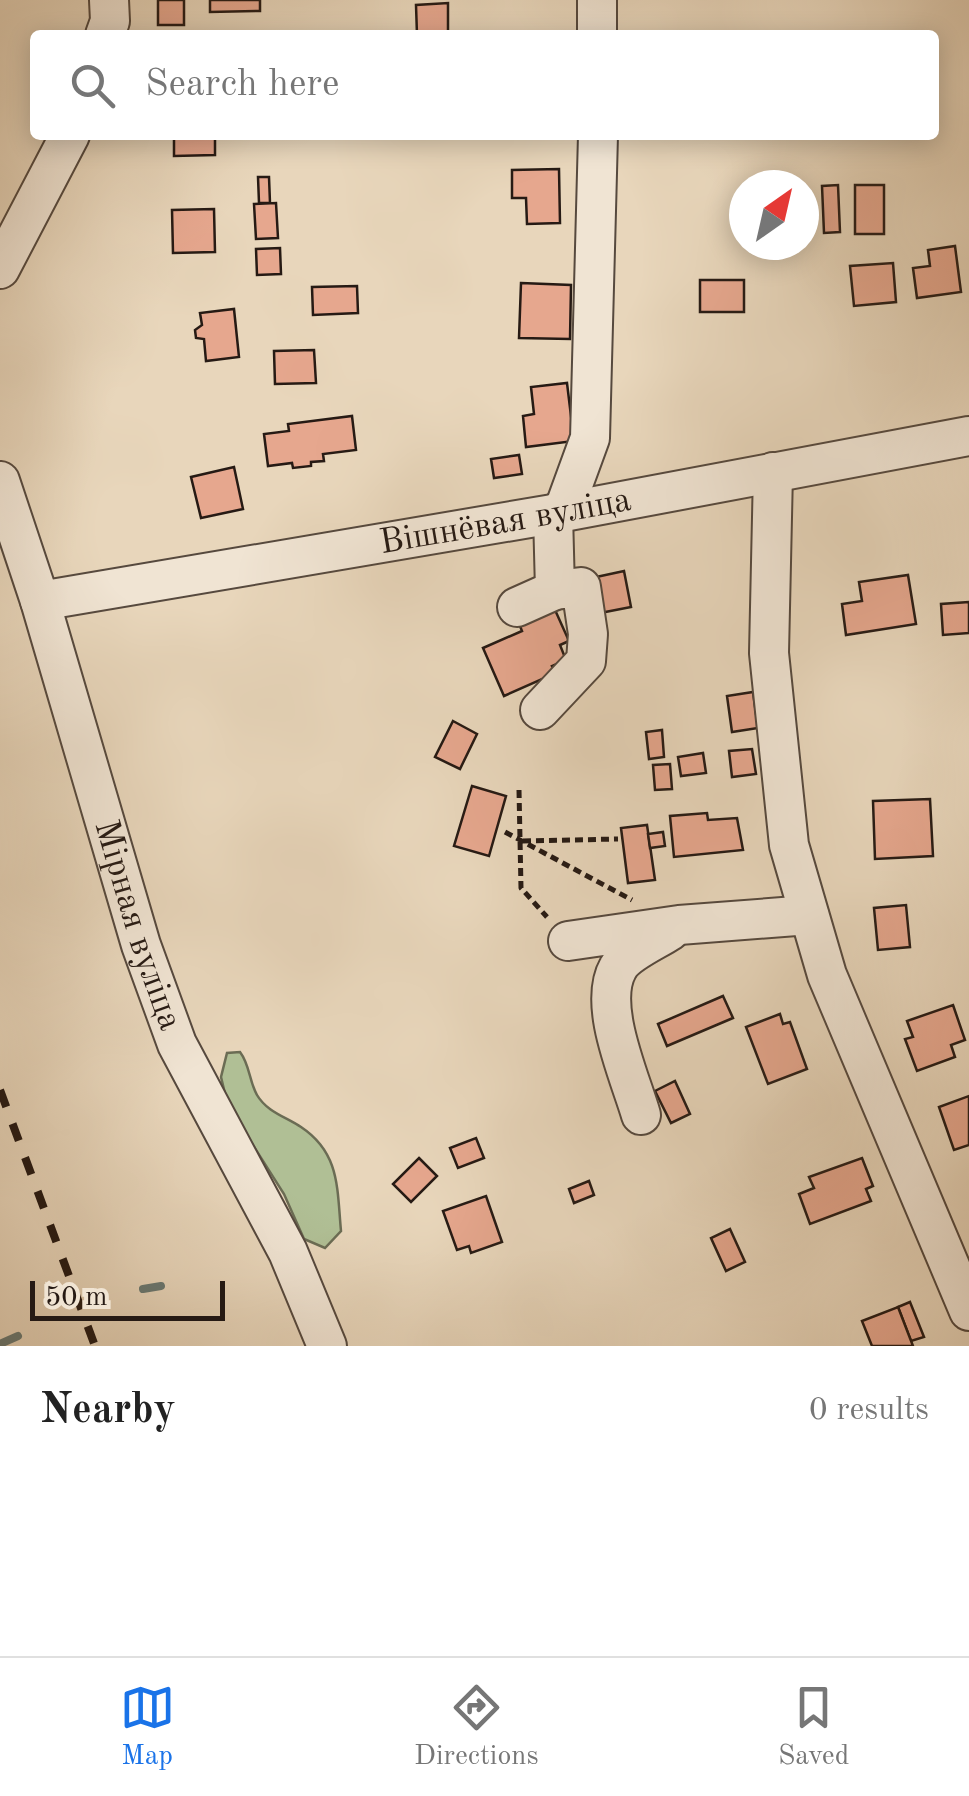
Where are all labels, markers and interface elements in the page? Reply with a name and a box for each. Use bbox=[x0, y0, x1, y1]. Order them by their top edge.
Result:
search box bbox=[30, 30, 939, 140]
icon: search bbox=[65, 58, 120, 113]
text: Search here bbox=[145, 66, 340, 104]
north arrow bbox=[729, 170, 819, 260]
street label: Вішнёвая вуліца bbox=[377, 482, 634, 561]
street label: Мірная вуліца bbox=[88, 816, 188, 1035]
scale bar bbox=[30, 1276, 225, 1320]
text: 50 m bbox=[45, 1284, 108, 1312]
text: Nearby bbox=[40, 1390, 176, 1432]
text: 0 results bbox=[809, 1395, 929, 1427]
tab: Map bbox=[120, 1680, 175, 1775]
tab: Directions bbox=[414, 1680, 539, 1775]
tab: Saved bbox=[778, 1680, 849, 1775]

